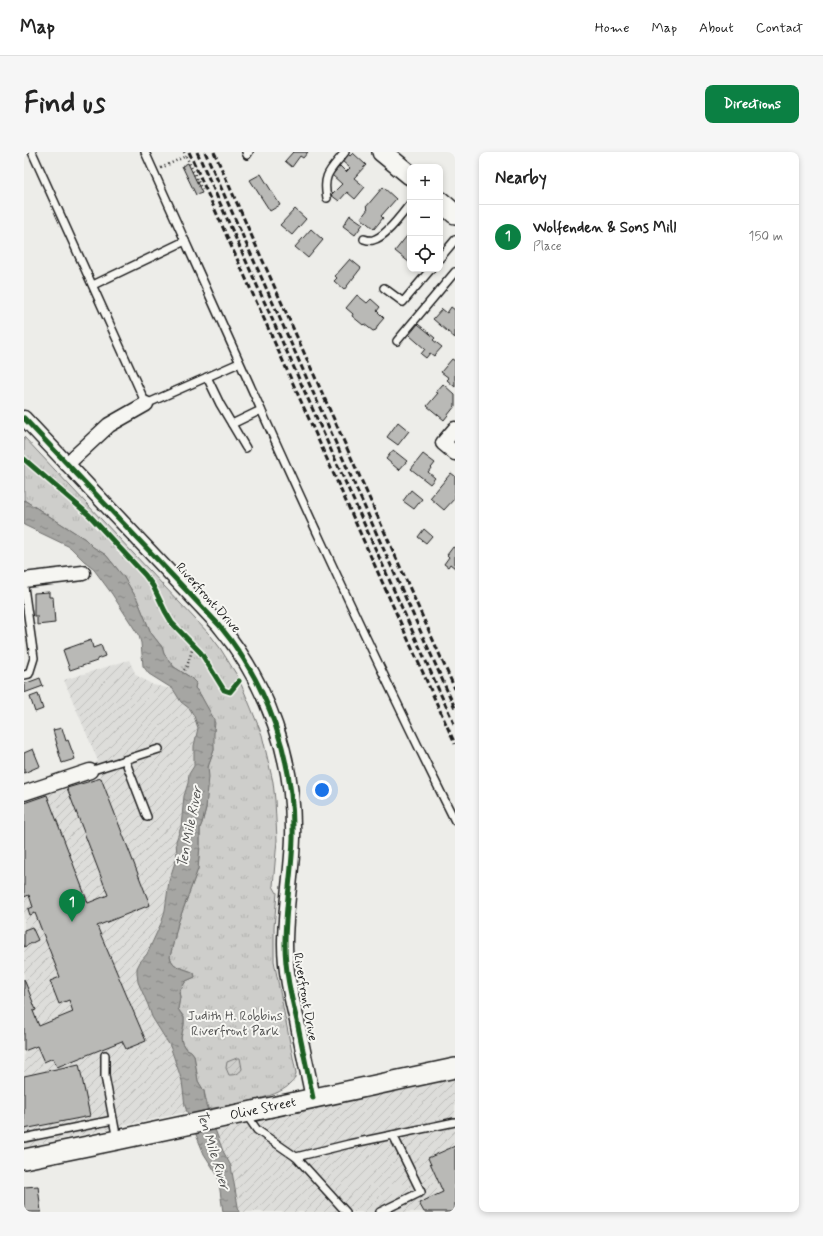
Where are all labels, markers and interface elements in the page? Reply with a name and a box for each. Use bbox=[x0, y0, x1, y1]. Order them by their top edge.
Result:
text: Map bbox=[20, 15, 55, 40]
text: Home bbox=[595, 19, 629, 37]
text: Map bbox=[651, 19, 677, 37]
text: About bbox=[699, 19, 734, 37]
text: Contact bbox=[756, 19, 803, 37]
button: Directions bbox=[705, 85, 799, 123]
text: Find us bbox=[24, 86, 105, 123]
map controls bbox=[407, 164, 443, 272]
button: + bbox=[407, 164, 443, 200]
text: Nearby bbox=[495, 167, 547, 189]
button: − bbox=[407, 200, 443, 236]
text: Wolfenden & Sons Mill bbox=[533, 218, 676, 238]
text: 1 bbox=[505, 228, 511, 245]
text: 150 m bbox=[749, 228, 783, 245]
button: locate bbox=[407, 236, 443, 272]
text: Place bbox=[533, 238, 562, 255]
street label: Riverfront Drive bbox=[172, 559, 244, 637]
your location bbox=[312, 780, 332, 800]
water label: Ten Mile River bbox=[173, 783, 207, 869]
pin: 1 bbox=[59, 889, 85, 922]
street label: Riverfront Drive bbox=[289, 952, 321, 1043]
park label: Judith H. Robbins Riverfront Park bbox=[187, 1008, 283, 1040]
street label: Olive Street bbox=[228, 1094, 298, 1124]
water label: Ten Mile River bbox=[192, 1108, 234, 1194]

